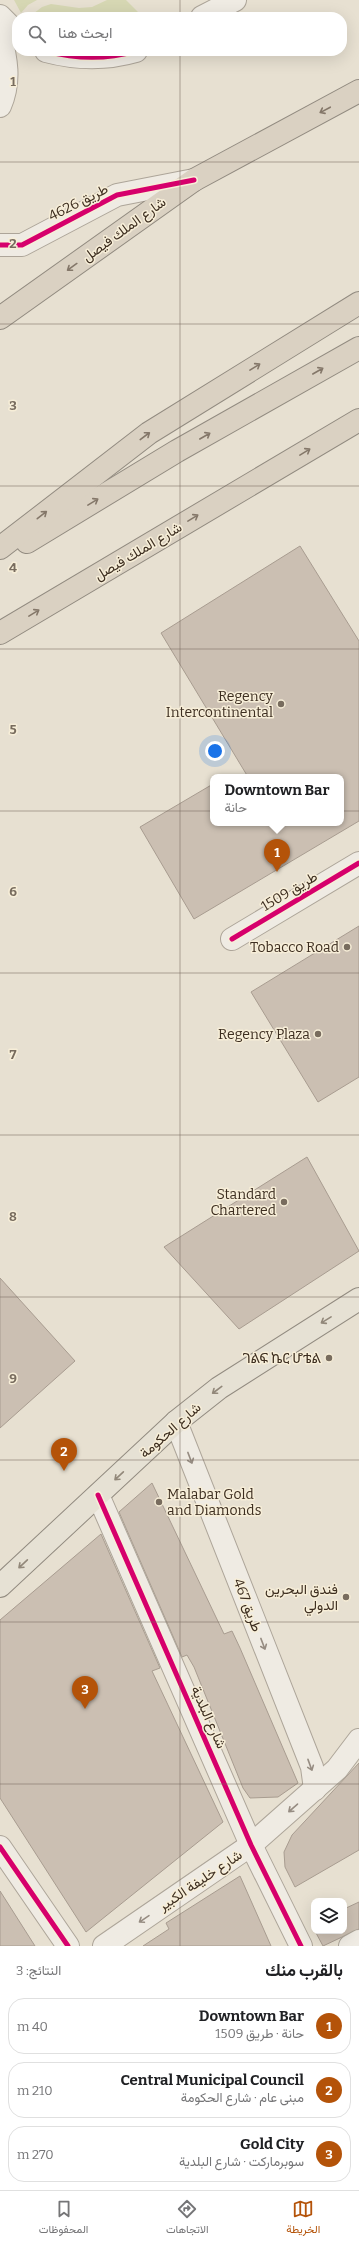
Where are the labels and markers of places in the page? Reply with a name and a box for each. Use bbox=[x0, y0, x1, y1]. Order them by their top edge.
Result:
place label: Regency Intercontinental bbox=[166, 688, 274, 721]
marker: Regency Intercontinental bbox=[276, 699, 286, 709]
pin: 1 bbox=[264, 839, 290, 872]
place label: Tobacco Road bbox=[250, 939, 339, 956]
marker: Tobacco Road bbox=[342, 942, 352, 952]
place label: Regency Plaza bbox=[218, 1026, 310, 1043]
marker: Regency Plaza bbox=[313, 1029, 323, 1039]
place label: Standard Chartered bbox=[210, 1186, 276, 1219]
marker: Standard Chartered bbox=[279, 1197, 289, 1207]
place label: ገልፍ ኬር ሆቴል bbox=[243, 1350, 322, 1367]
marker: ገልፍ ኬር ሆቴል bbox=[324, 1353, 334, 1363]
pin: 2 bbox=[51, 1438, 77, 1471]
place label: Malabar Gold and Diamonds bbox=[167, 1486, 261, 1519]
marker: Malabar Gold and Diamonds bbox=[154, 1497, 164, 1507]
place label: فندق البحرين الدولي bbox=[265, 1581, 338, 1617]
marker: فندق البحرين الدولي bbox=[341, 1592, 351, 1602]
pin: 3 bbox=[72, 1676, 98, 1709]

